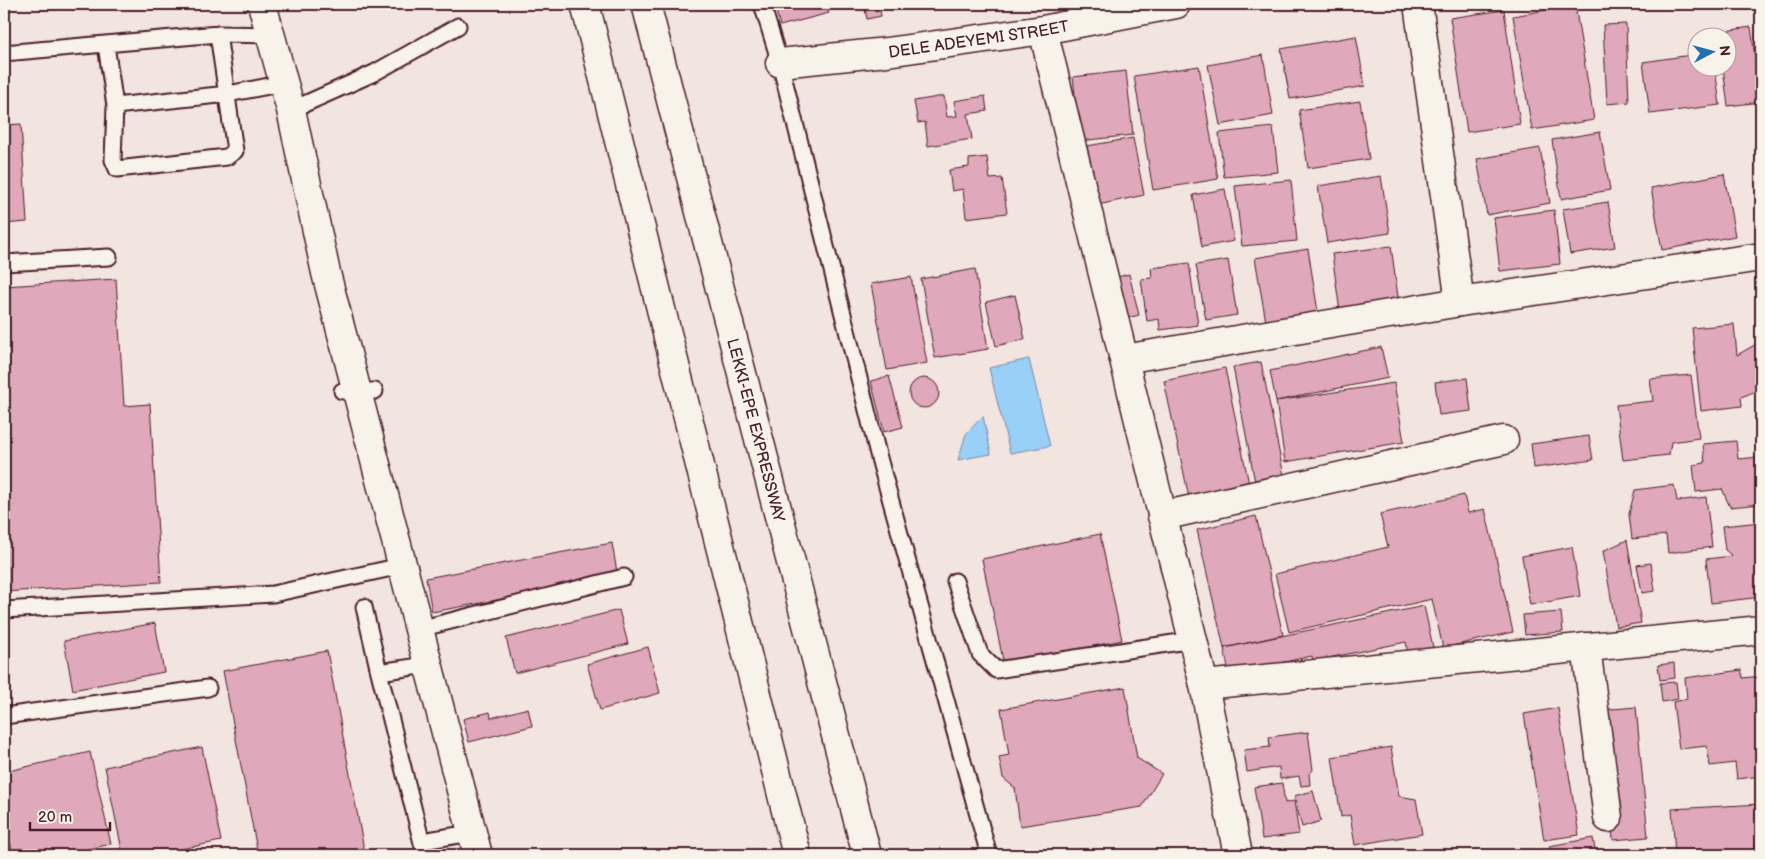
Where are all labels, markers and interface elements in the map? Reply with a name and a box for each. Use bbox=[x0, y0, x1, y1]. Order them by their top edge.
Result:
street label: DELE ADEYEMI STREET bbox=[887, 17, 1071, 63]
north arrow bbox=[1688, 28, 1738, 78]
text: N bbox=[1715, 45, 1733, 57]
street label: LEKKI-EPE EXPRESSWAY bbox=[722, 337, 788, 525]
scale bar bbox=[30, 799, 110, 831]
text: 20 m bbox=[38, 808, 72, 827]

